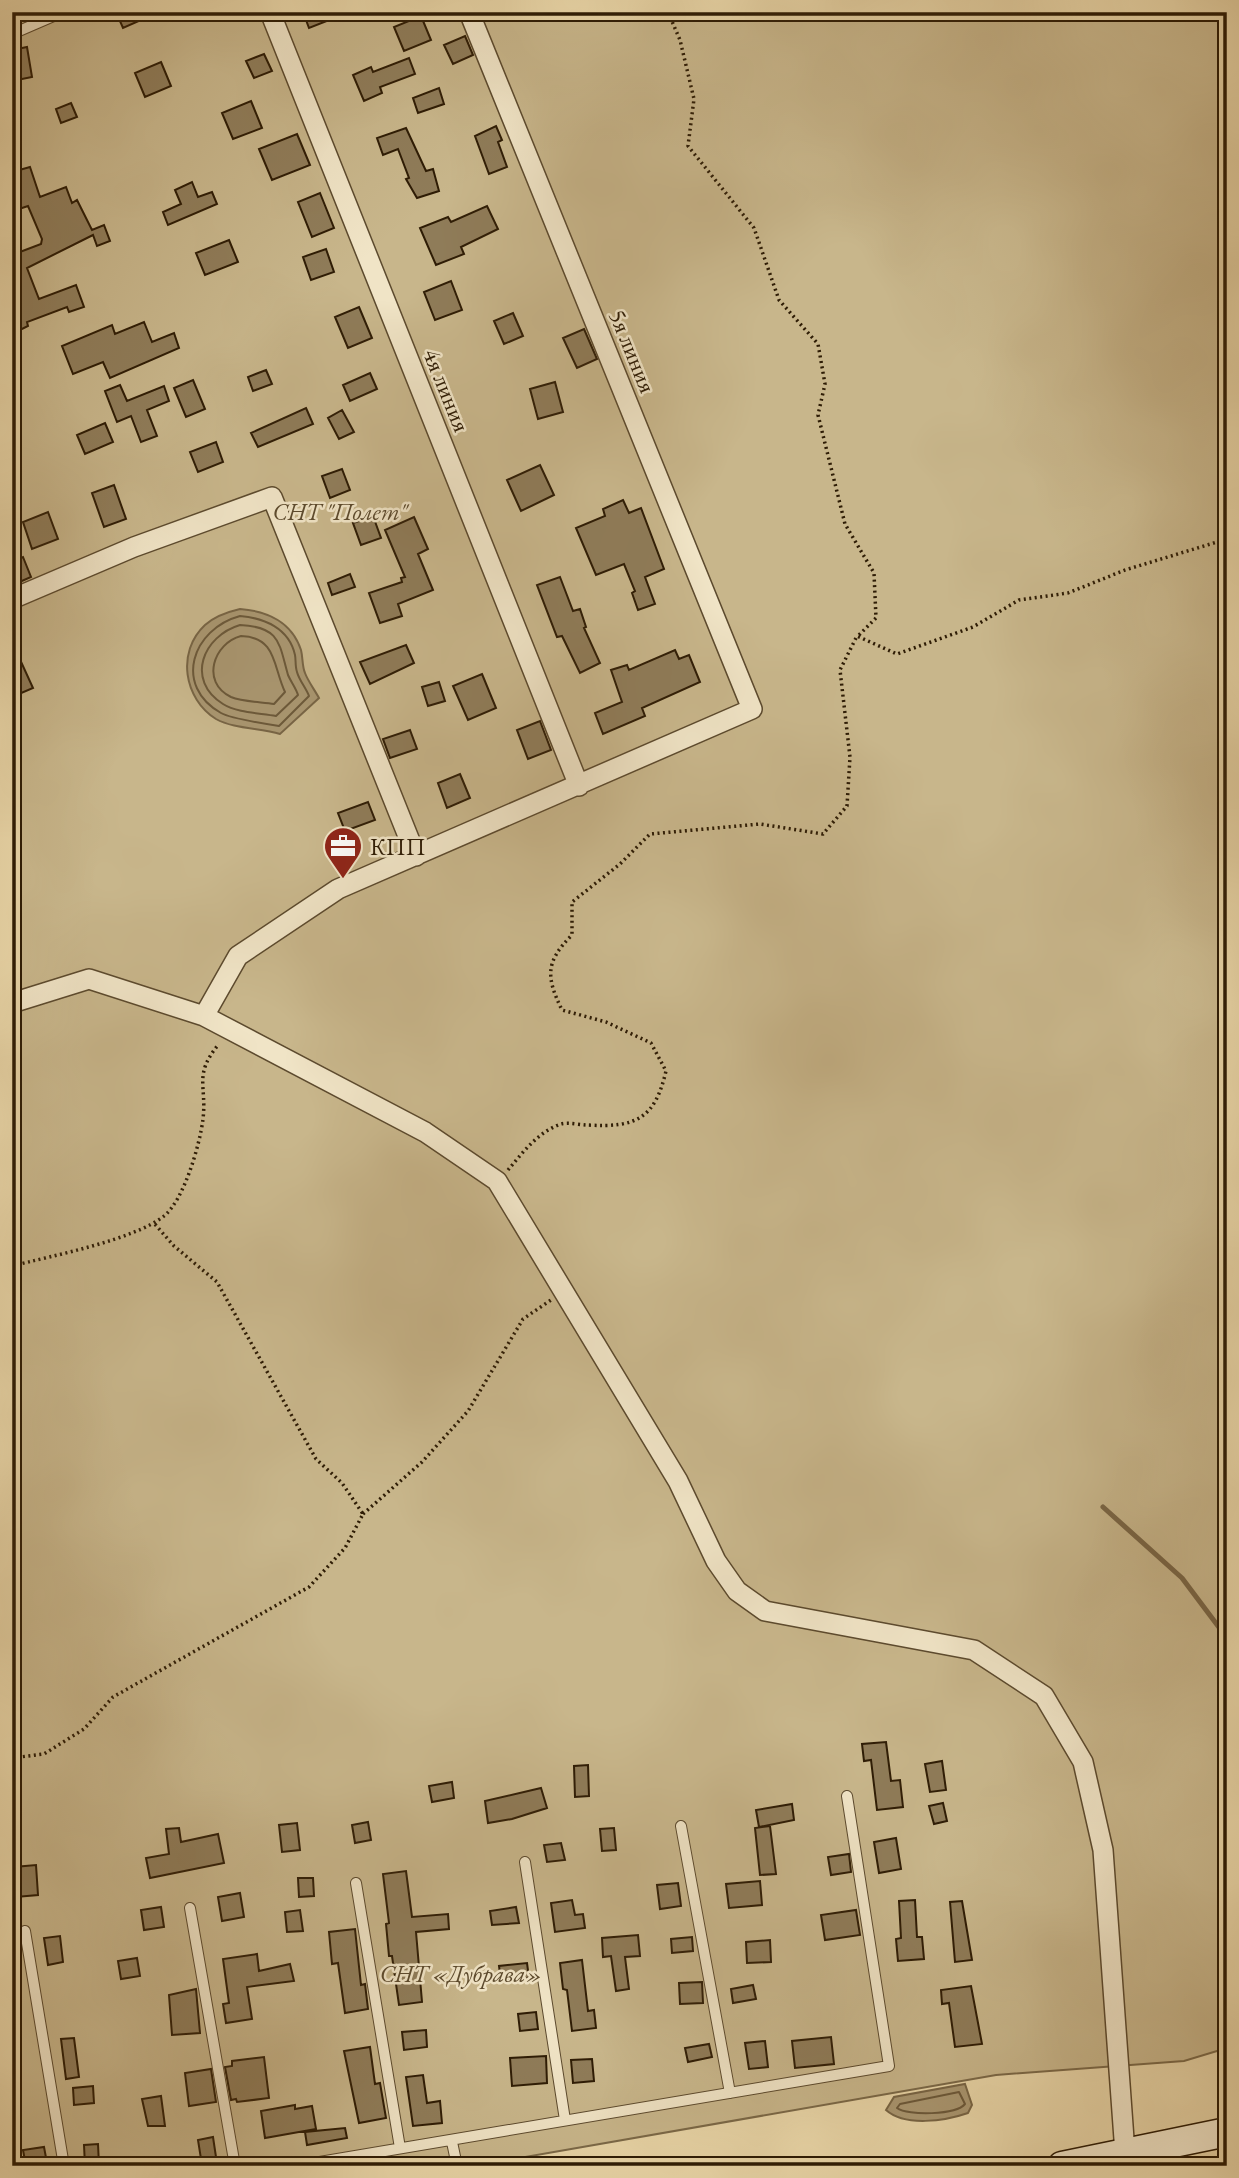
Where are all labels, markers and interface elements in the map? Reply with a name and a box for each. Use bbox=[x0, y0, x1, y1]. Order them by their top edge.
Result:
street label: 5я линия bbox=[602, 305, 664, 397]
street label: 4я линия bbox=[416, 344, 478, 436]
park label: СНТ "Полет" bbox=[273, 496, 410, 527]
office icon: КПП bbox=[322, 825, 364, 880]
place label: КПП bbox=[370, 831, 426, 862]
park label: СНТ «Дубрава» bbox=[380, 1958, 542, 1989]

